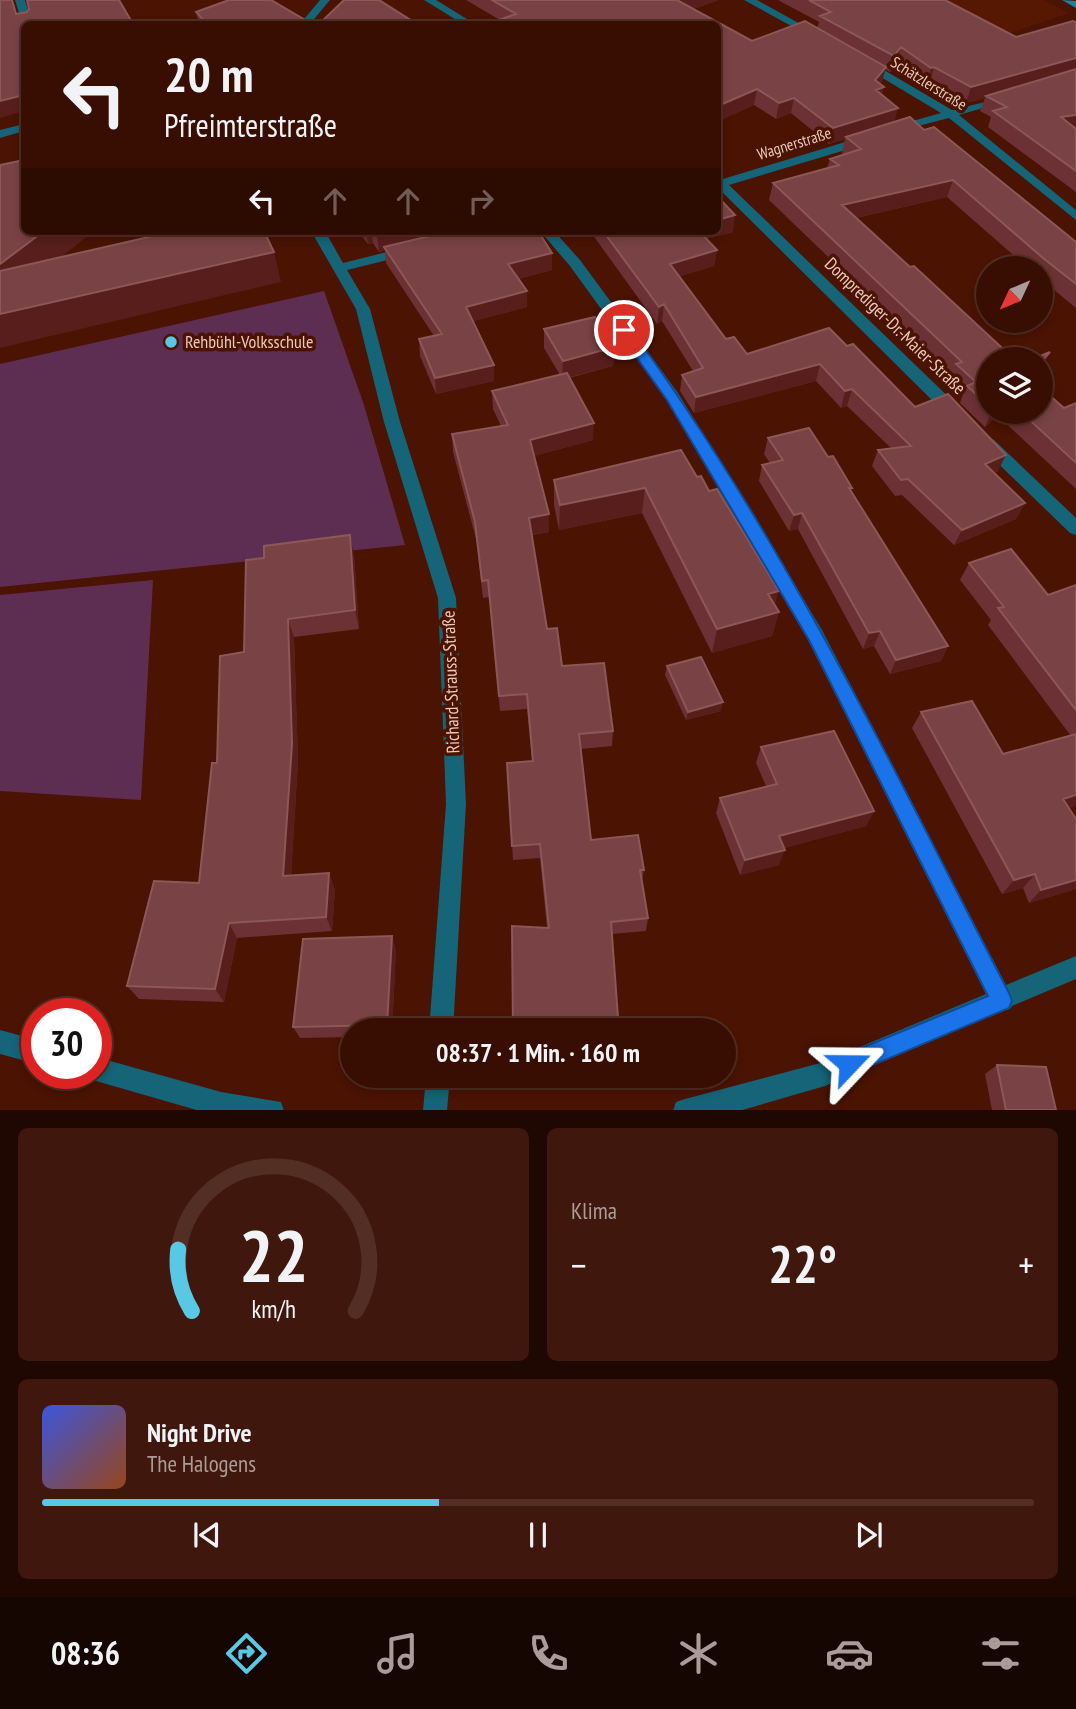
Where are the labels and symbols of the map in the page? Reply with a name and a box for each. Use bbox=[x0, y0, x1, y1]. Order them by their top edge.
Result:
street label: Schätzlerstraße bbox=[887, 52, 971, 114]
street label: Wagnerstraße bbox=[754, 122, 834, 164]
street label: Domprediger-Dr.-Maier-Straße bbox=[820, 252, 971, 399]
north arrow bbox=[976, 256, 1054, 332]
pin bbox=[594, 300, 654, 360]
place label: Rehbühl-Volksschule bbox=[185, 330, 313, 353]
marker: Rehbühl-Volksschule bbox=[163, 334, 179, 350]
street label: Richard-Strauss-Straße bbox=[437, 610, 464, 754]
speed limit sign: 30 bbox=[21, 998, 112, 1089]
position arrow bbox=[812, 1027, 886, 1101]

